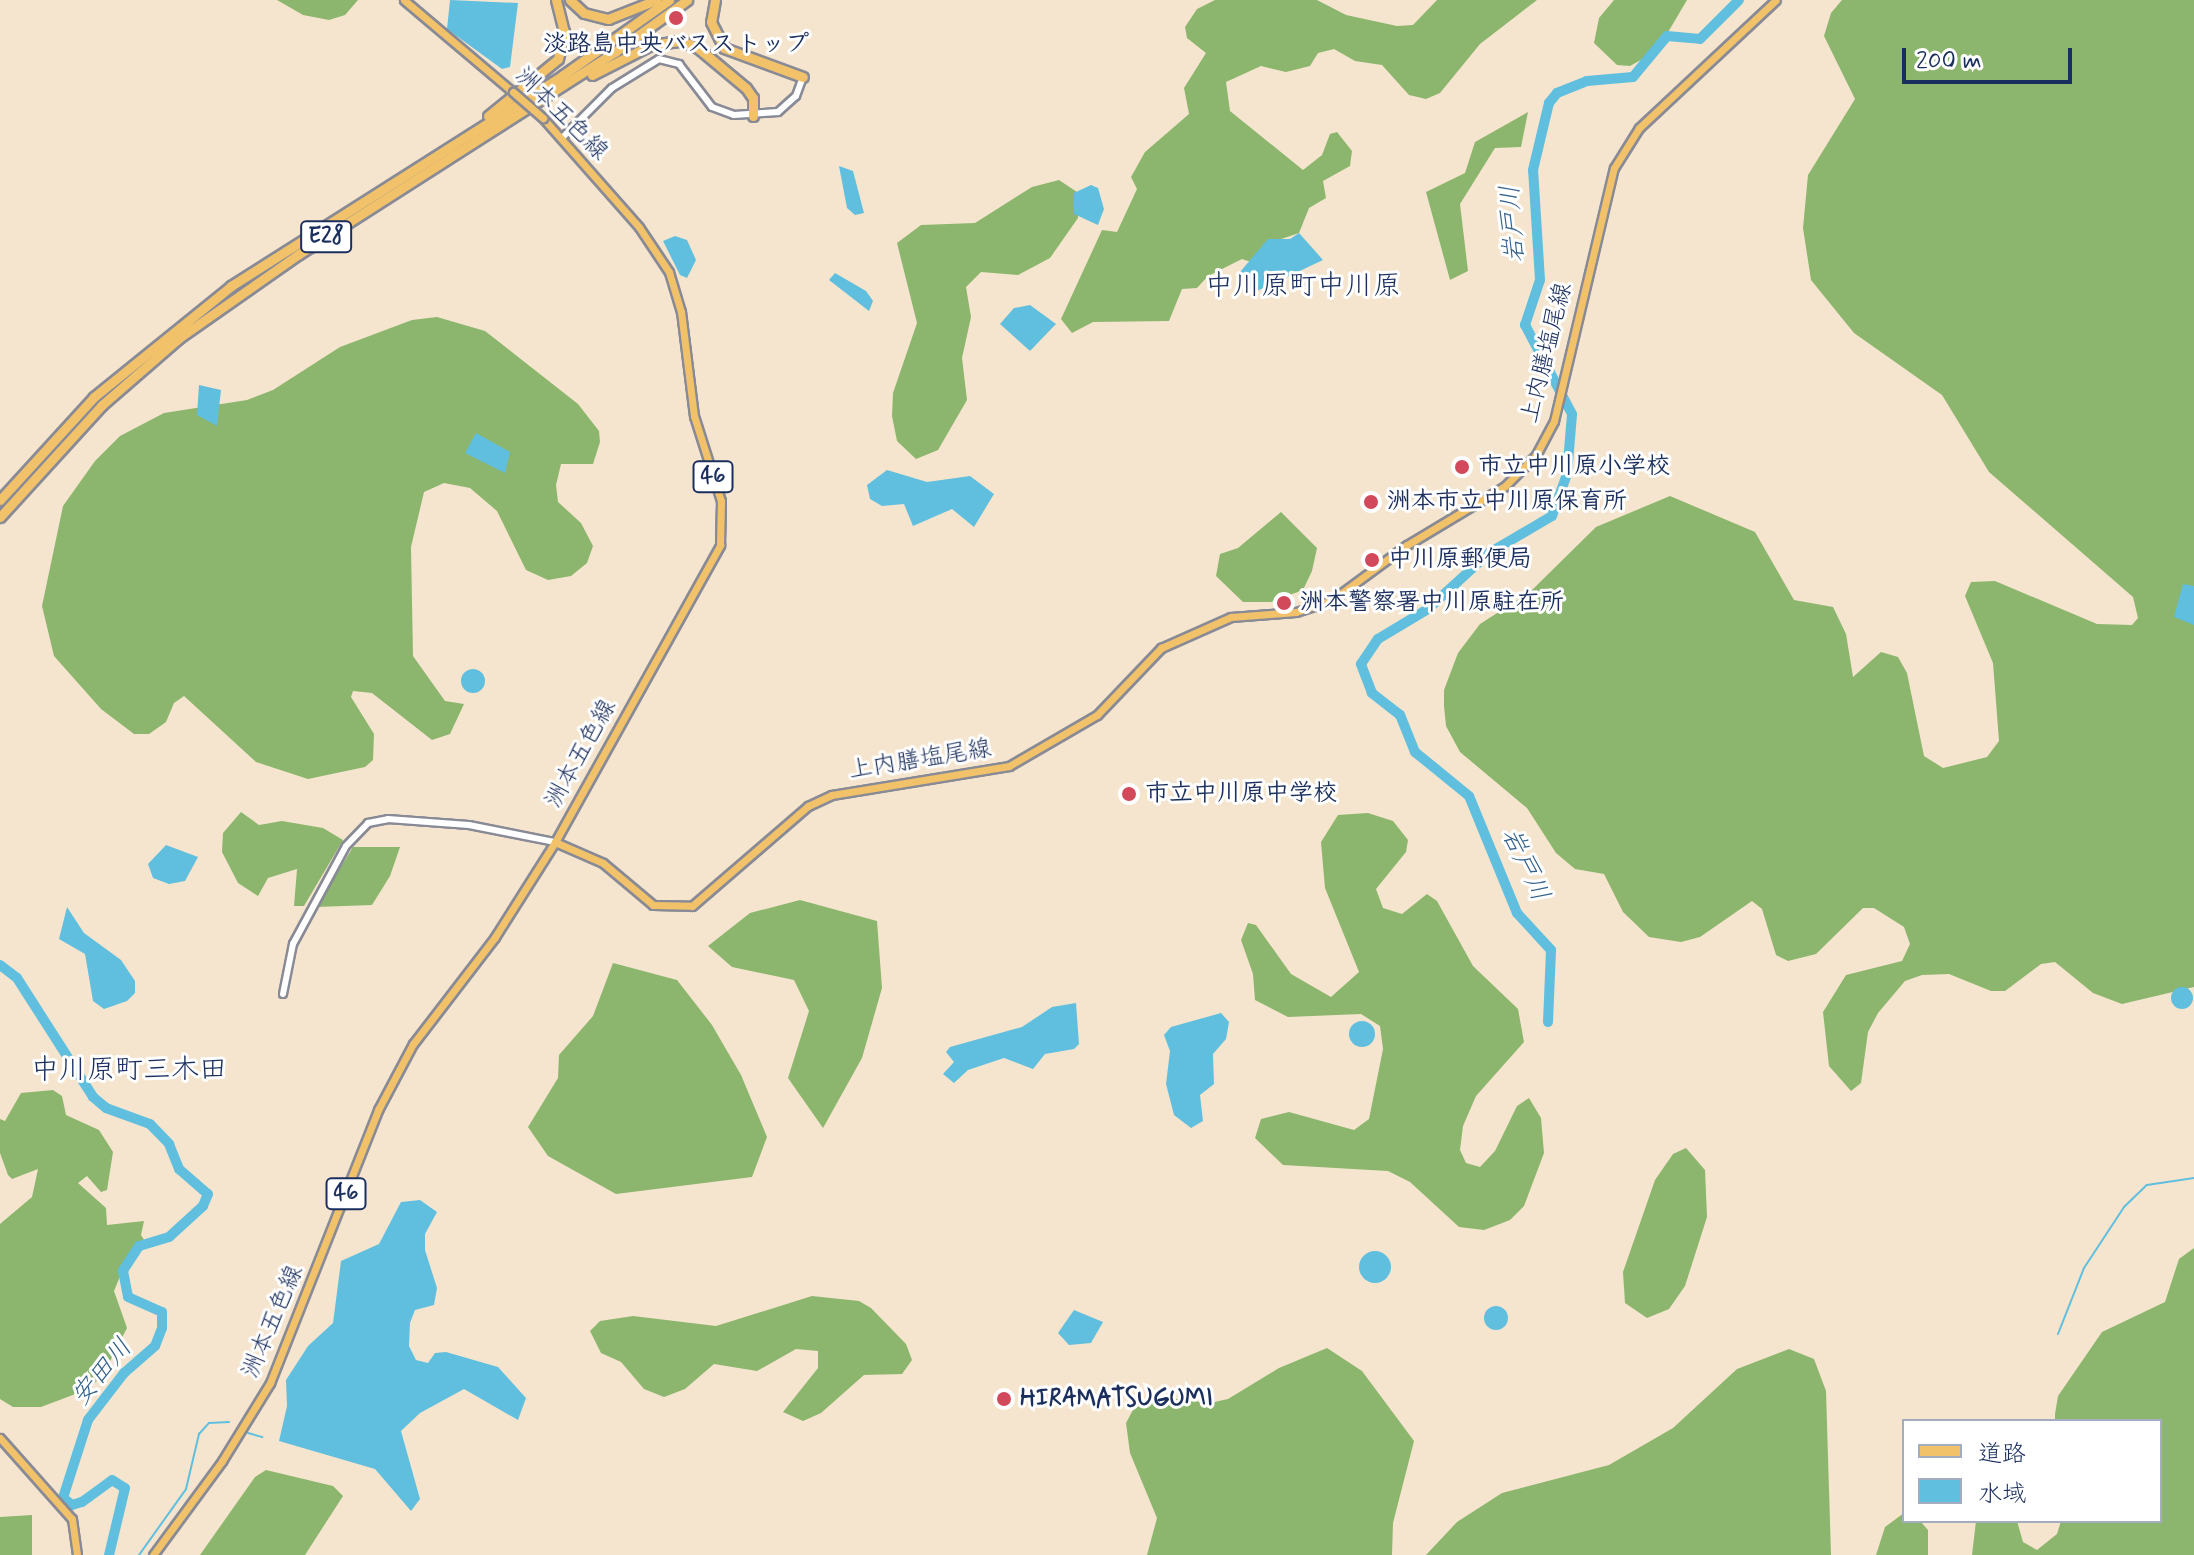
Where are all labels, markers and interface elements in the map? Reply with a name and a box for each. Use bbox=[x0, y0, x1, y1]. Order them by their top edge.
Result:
marker: 淡路島中央バスストップ bbox=[667, 9, 685, 27]
place label: 淡路島中央バスストップ bbox=[544, 31, 808, 59]
scale bar bbox=[1906, 32, 2076, 82]
text: 200 m bbox=[1916, 46, 1982, 77]
street label: 洲本五色線 bbox=[508, 61, 614, 167]
water label: 岩戸川 bbox=[1496, 184, 1532, 264]
road number: E28 bbox=[300, 219, 352, 255]
district label: 中川原町中川原 bbox=[1205, 270, 1401, 304]
street label: 上内膳塩尾線 bbox=[1516, 280, 1578, 426]
place label: 市立中川原小学校 bbox=[1478, 453, 1670, 481]
marker: 市立中川原小学校 bbox=[1453, 458, 1471, 476]
road number: 46 bbox=[691, 459, 735, 495]
place label: 洲本市立中川原保育所 bbox=[1387, 488, 1627, 516]
marker: 洲本市立中川原保育所 bbox=[1362, 493, 1380, 511]
place label: 中川原郵便局 bbox=[1388, 546, 1532, 574]
marker: 中川原郵便局 bbox=[1363, 551, 1381, 569]
place label: 洲本警察署中川原駐在所 bbox=[1300, 589, 1564, 617]
marker: 洲本警察署中川原駐在所 bbox=[1275, 594, 1293, 612]
street label: 洲本五色線 bbox=[539, 695, 623, 813]
street label: 上内膳塩尾線 bbox=[847, 735, 993, 785]
place label: 市立中川原中学校 bbox=[1145, 780, 1337, 808]
marker: 市立中川原中学校 bbox=[1120, 785, 1138, 803]
water label: 岩戸川 bbox=[1493, 823, 1555, 907]
district label: 中川原町三木田 bbox=[31, 1054, 227, 1088]
road number: 46 bbox=[324, 1176, 368, 1212]
street label: 洲本五色線 bbox=[236, 1261, 310, 1383]
water label: 安田川 bbox=[66, 1333, 140, 1413]
place label: HIRAMATSUGUMI bbox=[1020, 1385, 1213, 1413]
marker: HIRAMATSUGUMI bbox=[995, 1390, 1013, 1408]
legend bbox=[1902, 1419, 2162, 1523]
text: 道路 bbox=[1978, 1439, 2026, 1470]
text: 水域 bbox=[1978, 1479, 2026, 1510]

